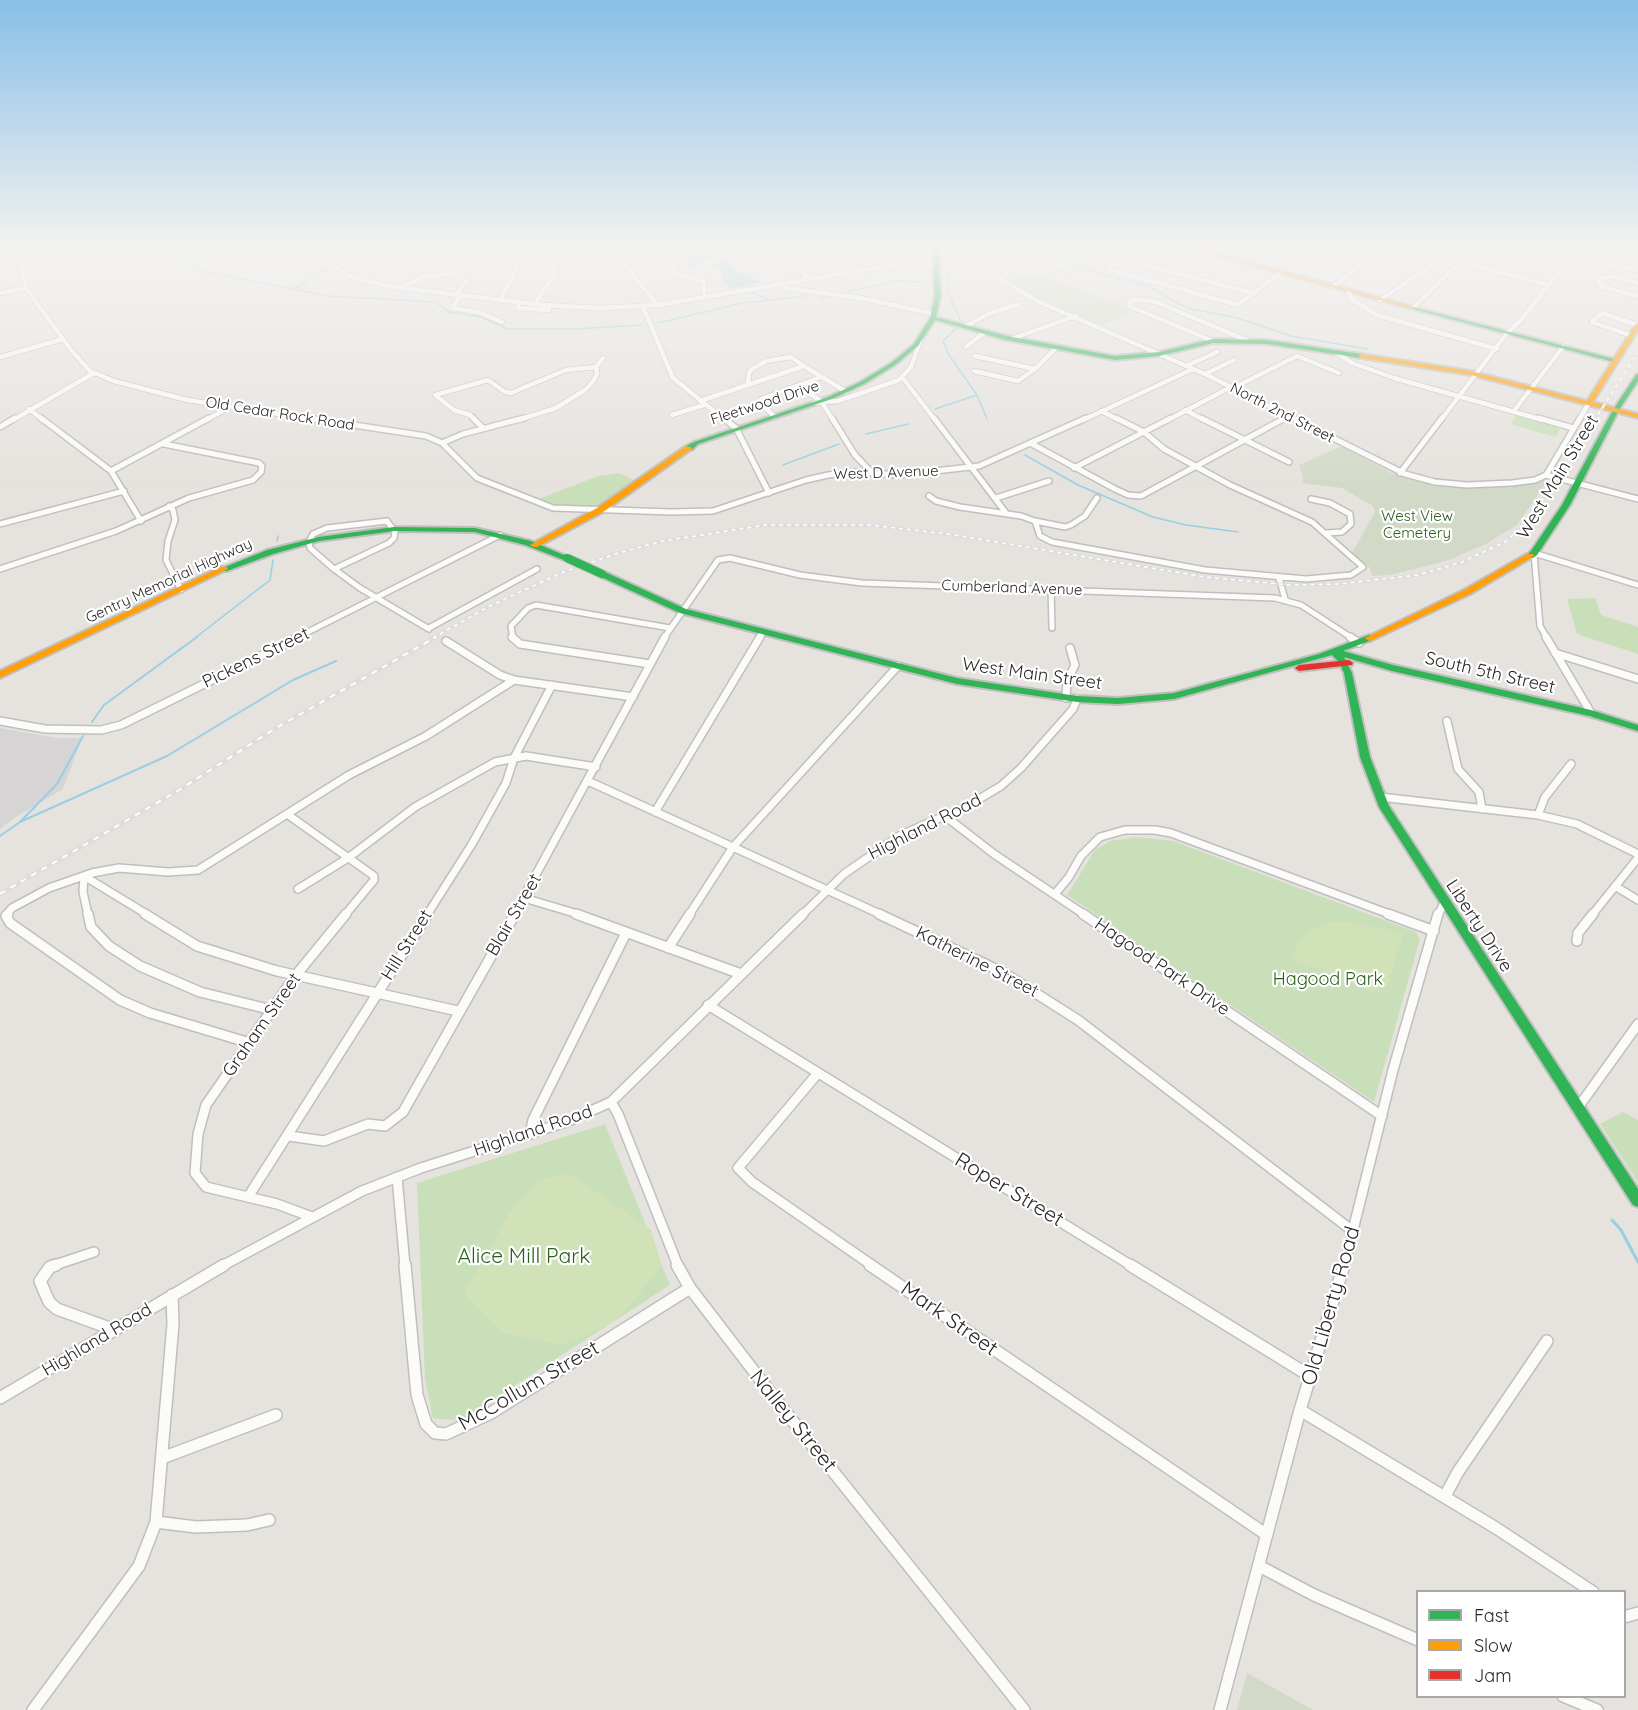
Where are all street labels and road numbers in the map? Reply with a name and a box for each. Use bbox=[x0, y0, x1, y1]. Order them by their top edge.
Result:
street label: Fleetwood Drive bbox=[708, 377, 822, 429]
street label: North 2nd Street bbox=[1227, 379, 1337, 447]
street label: Old Cedar Rock Road bbox=[204, 393, 356, 435]
street label: West Main Street bbox=[1512, 411, 1604, 543]
street label: West D Avenue bbox=[833, 462, 939, 484]
street label: Gentry Memorial Highway bbox=[83, 535, 255, 627]
street label: Cumberland Avenue bbox=[941, 577, 1083, 599]
street label: Pickens Street bbox=[199, 623, 313, 693]
street label: South 5th Street bbox=[1423, 648, 1557, 698]
street label: West Main Street bbox=[961, 654, 1103, 694]
street label: Highland Road bbox=[865, 789, 985, 865]
street label: Blair Street bbox=[482, 870, 546, 960]
street label: Liberty Drive bbox=[1441, 876, 1517, 976]
street label: Hill Street bbox=[377, 906, 437, 984]
street label: Hagood Park Drive bbox=[1090, 914, 1234, 1020]
street label: Katherine Street bbox=[912, 922, 1042, 1002]
street label: Graham Street bbox=[218, 969, 306, 1081]
street label: Highland Road bbox=[471, 1101, 595, 1161]
street label: Roper Street bbox=[950, 1148, 1068, 1232]
street label: Old Liberty Road bbox=[1296, 1224, 1366, 1388]
street label: Mark Street bbox=[896, 1276, 1002, 1362]
street label: Highland Road bbox=[38, 1299, 156, 1381]
street label: McCollum Street bbox=[454, 1335, 604, 1437]
street label: Nalley Street bbox=[744, 1365, 842, 1477]

